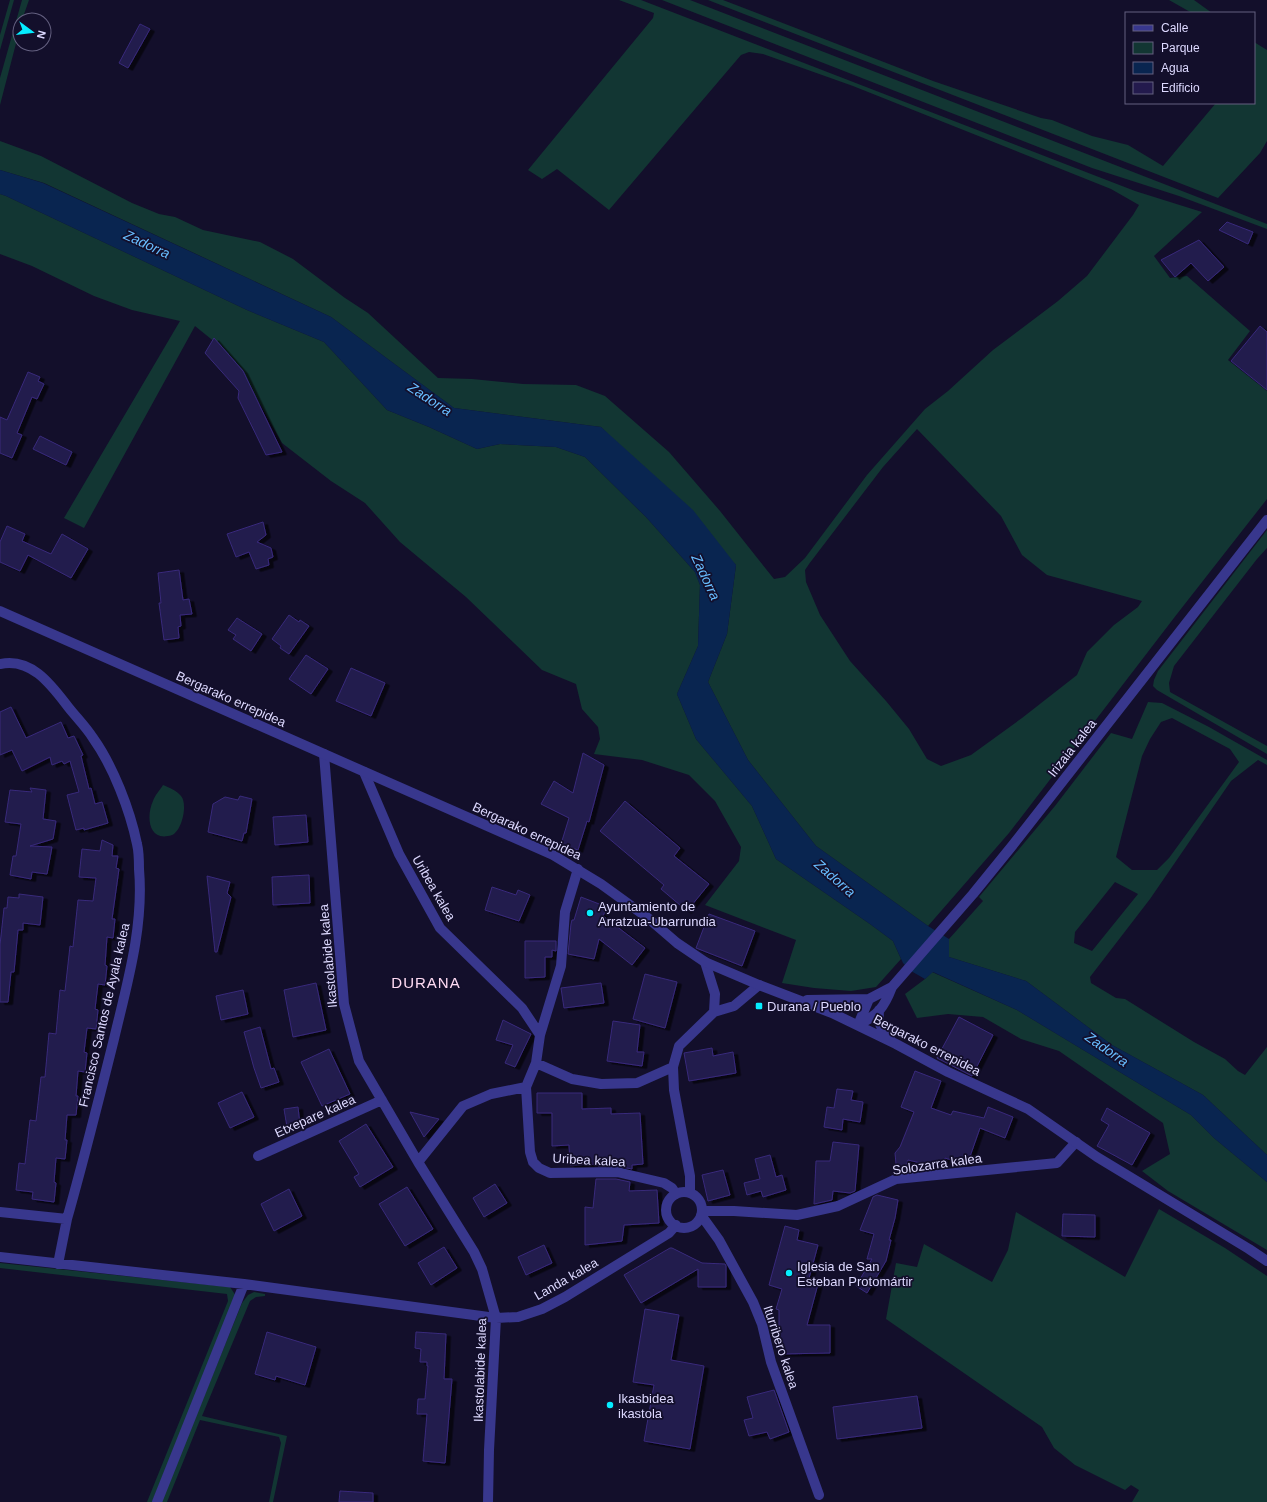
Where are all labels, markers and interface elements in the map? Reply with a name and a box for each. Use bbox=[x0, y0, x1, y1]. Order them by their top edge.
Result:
north arrow bbox=[12, 12, 52, 52]
legend bbox=[1125, 12, 1255, 104]
text: Calle bbox=[1161, 21, 1189, 35]
text: N bbox=[35, 29, 48, 40]
text: Parque bbox=[1161, 41, 1200, 55]
text: Agua bbox=[1161, 61, 1189, 75]
text: Edificio bbox=[1161, 81, 1200, 95]
water label: Zadorra bbox=[120, 226, 173, 262]
water label: Zadorra bbox=[404, 378, 455, 419]
water label: Zadorra bbox=[688, 550, 724, 603]
street label: Bergarako errepidea bbox=[174, 668, 289, 730]
street label: Irizaia kalea bbox=[1045, 715, 1100, 780]
street label: Bergarako errepidea bbox=[470, 799, 585, 863]
street label: Uribea kalea bbox=[409, 853, 459, 924]
water label: Zadorra bbox=[810, 855, 859, 900]
place label: Ayuntamiento de Arratzua-Ubarrundia bbox=[598, 899, 717, 929]
street label: Ikastolabide kalea bbox=[316, 903, 340, 1008]
marker: Ayuntamiento de Arratzua-Ubarrundia bbox=[585, 908, 595, 918]
street label: Francisco Santos de Ayala kalea bbox=[76, 921, 133, 1108]
district label: DURANA bbox=[391, 974, 461, 991]
place label: Durana / Pueblo bbox=[767, 999, 861, 1014]
marker: Durana / Pueblo bbox=[754, 1001, 764, 1011]
street label: Bergarako errepidea bbox=[871, 1011, 984, 1079]
water label: Zadorra bbox=[1082, 1028, 1132, 1070]
street label: Etxepare kalea bbox=[272, 1091, 358, 1140]
street label: Solozarra kalea bbox=[891, 1150, 984, 1178]
street label: Uribea kalea bbox=[552, 1151, 627, 1169]
street label: Landa kalea bbox=[532, 1254, 601, 1303]
place label: Iglesia de San Esteban Protomártir bbox=[797, 1259, 913, 1289]
marker: Iglesia de San Esteban Protomártir bbox=[784, 1268, 794, 1278]
street label: Iturribero kalea bbox=[760, 1303, 802, 1391]
street label: Ikastolabide kalea bbox=[471, 1317, 489, 1422]
place label: Ikasbidea ikastola bbox=[618, 1391, 674, 1421]
marker: Ikasbidea ikastola bbox=[605, 1400, 615, 1410]

